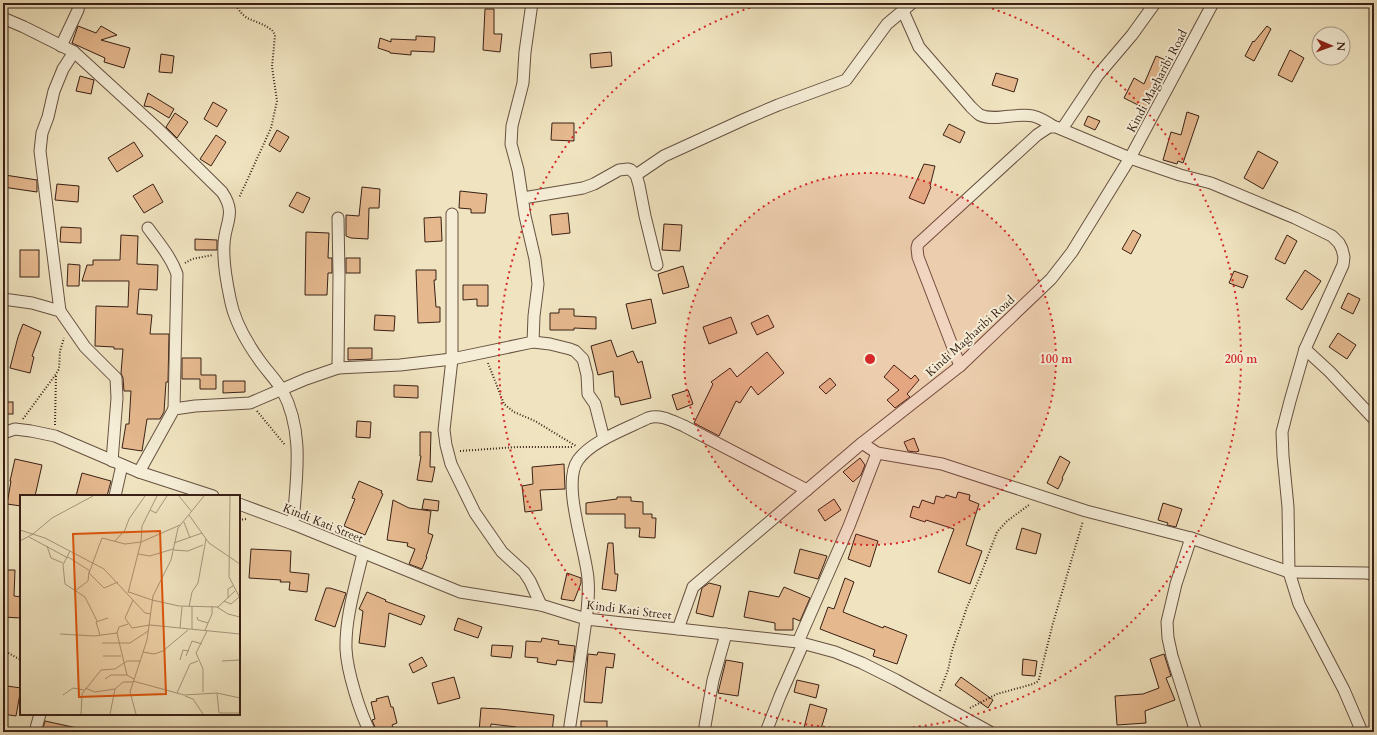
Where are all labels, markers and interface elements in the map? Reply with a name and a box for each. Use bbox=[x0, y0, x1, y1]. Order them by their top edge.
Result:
street label: Kindi Magharibi Road bbox=[1123, 26, 1191, 135]
north arrow bbox=[1311, 26, 1351, 66]
text: N bbox=[1333, 41, 1348, 52]
street label: Kindi Magharibi Road bbox=[922, 291, 1018, 380]
text: 100 m bbox=[1040, 351, 1073, 367]
text: 200 m bbox=[1225, 351, 1258, 367]
centre of rings bbox=[863, 352, 877, 366]
inset map bbox=[20, 495, 240, 715]
street label: Kindi Kati Street bbox=[280, 500, 366, 547]
street label: Kindi Kati Street bbox=[586, 597, 673, 623]

